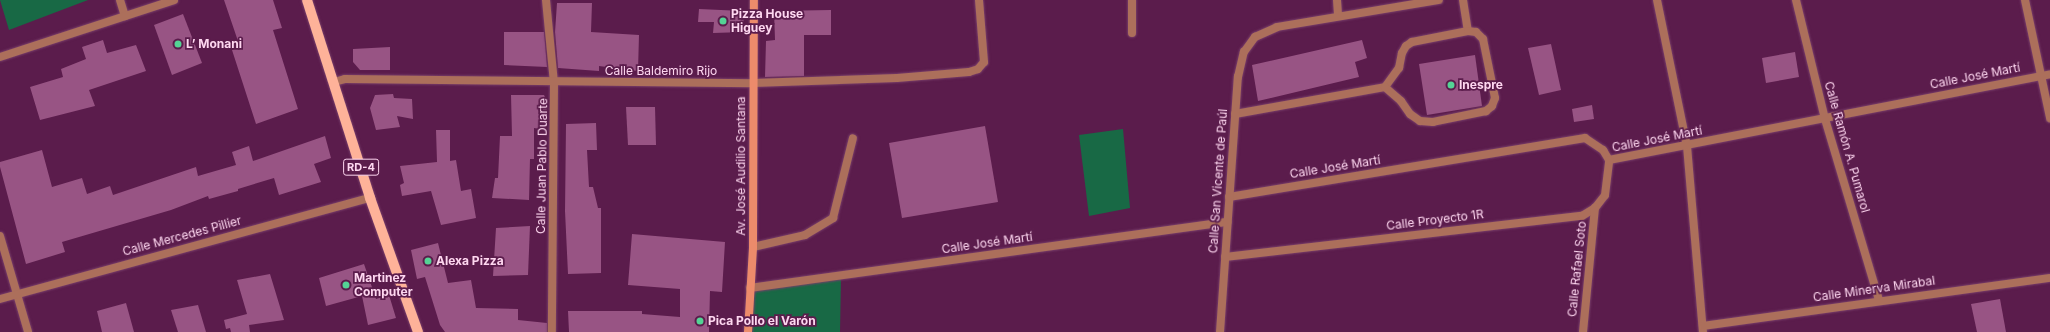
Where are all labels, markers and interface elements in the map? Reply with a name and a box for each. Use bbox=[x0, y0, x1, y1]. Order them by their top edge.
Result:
place label: Pizza House Higuey bbox=[731, 7, 803, 35]
marker: Pizza House Higuey bbox=[718, 16, 728, 26]
place label: L’ Monani bbox=[186, 37, 242, 51]
marker: L’ Monani bbox=[173, 39, 183, 49]
street label: Calle José Martí bbox=[1929, 60, 2021, 92]
street label: Calle Baldemiro Rijo bbox=[605, 64, 717, 78]
place label: Inespre bbox=[1459, 78, 1503, 92]
marker: Inespre bbox=[1446, 80, 1456, 90]
street label: Calle Ramón A. Pumarol bbox=[1821, 80, 1873, 214]
street label: Av. José Audilio Santana bbox=[734, 96, 748, 236]
street label: Calle Juan Pablo Duarte bbox=[534, 98, 550, 234]
street label: Calle San Vicente de Paúl bbox=[1206, 108, 1230, 254]
street label: Calle José Martí bbox=[1611, 123, 1703, 155]
street label: Calle José Martí bbox=[1289, 153, 1381, 181]
road number: RD-4 bbox=[343, 158, 379, 176]
street label: Calle Proyecto 1R bbox=[1386, 207, 1484, 233]
street label: Calle Mercedes Pillier bbox=[121, 213, 243, 259]
street label: Calle Rafael Soto bbox=[1565, 220, 1589, 318]
street label: Calle José Martí bbox=[941, 229, 1033, 257]
place label: Alexa Pizza bbox=[436, 254, 504, 268]
marker: Alexa Pizza bbox=[423, 256, 433, 266]
place label: Martinez Computer bbox=[354, 271, 413, 299]
street label: Calle Minerva Mirabal bbox=[1812, 273, 1936, 305]
marker: Martinez Computer bbox=[341, 280, 351, 290]
place label: Pica Pollo el Varón bbox=[708, 314, 816, 328]
marker: Pica Pollo el Varón bbox=[695, 316, 705, 326]

